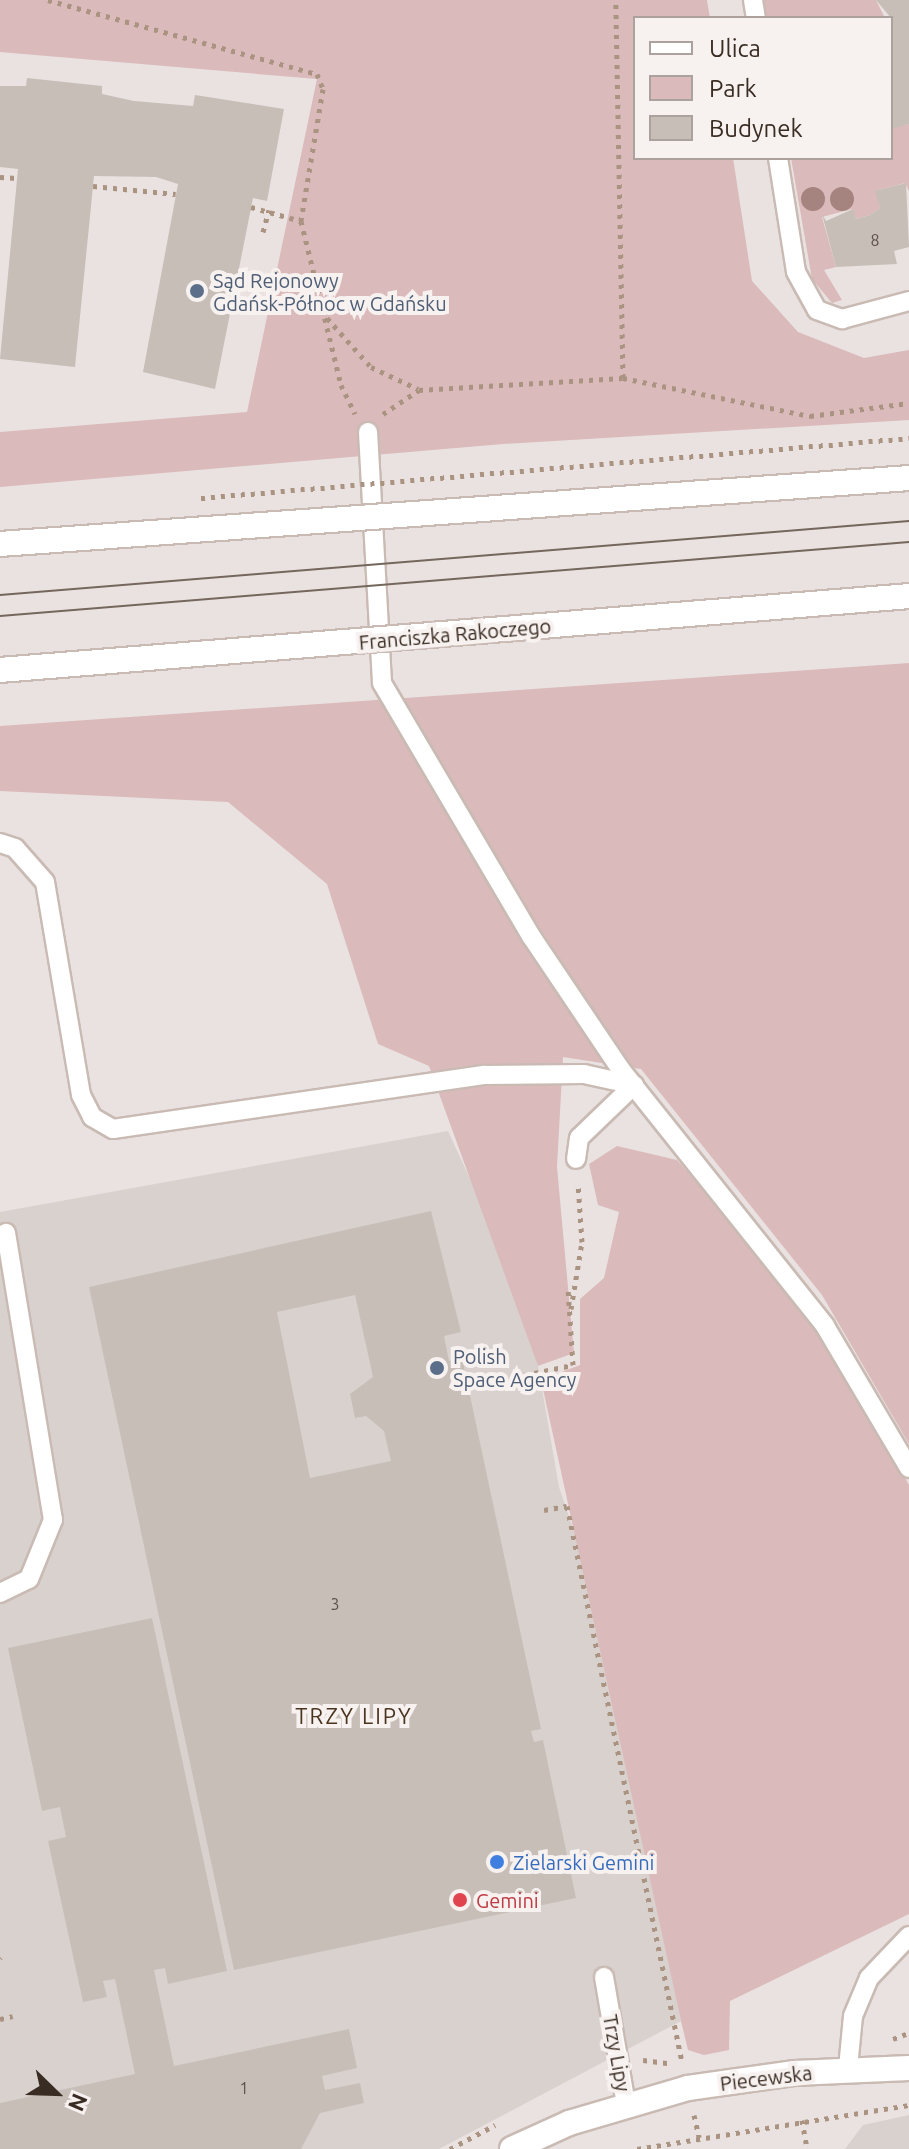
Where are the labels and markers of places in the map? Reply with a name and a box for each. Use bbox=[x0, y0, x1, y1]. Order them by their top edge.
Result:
place label: Sąd Rejonowy Gdańsk-Północ w Gdańsku bbox=[213, 268, 447, 315]
marker: Sąd Rejonowy Gdańsk-Północ w Gdańsku bbox=[188, 282, 206, 300]
place label: Polish Space Agency bbox=[453, 1344, 576, 1391]
marker: Polish Space Agency bbox=[428, 1359, 446, 1377]
place label: Zielarski Gemini bbox=[513, 1850, 654, 1874]
marker: Zielarski Gemini bbox=[488, 1853, 506, 1871]
place label: Gemini bbox=[476, 1888, 539, 1912]
marker: Gemini bbox=[451, 1891, 469, 1909]

